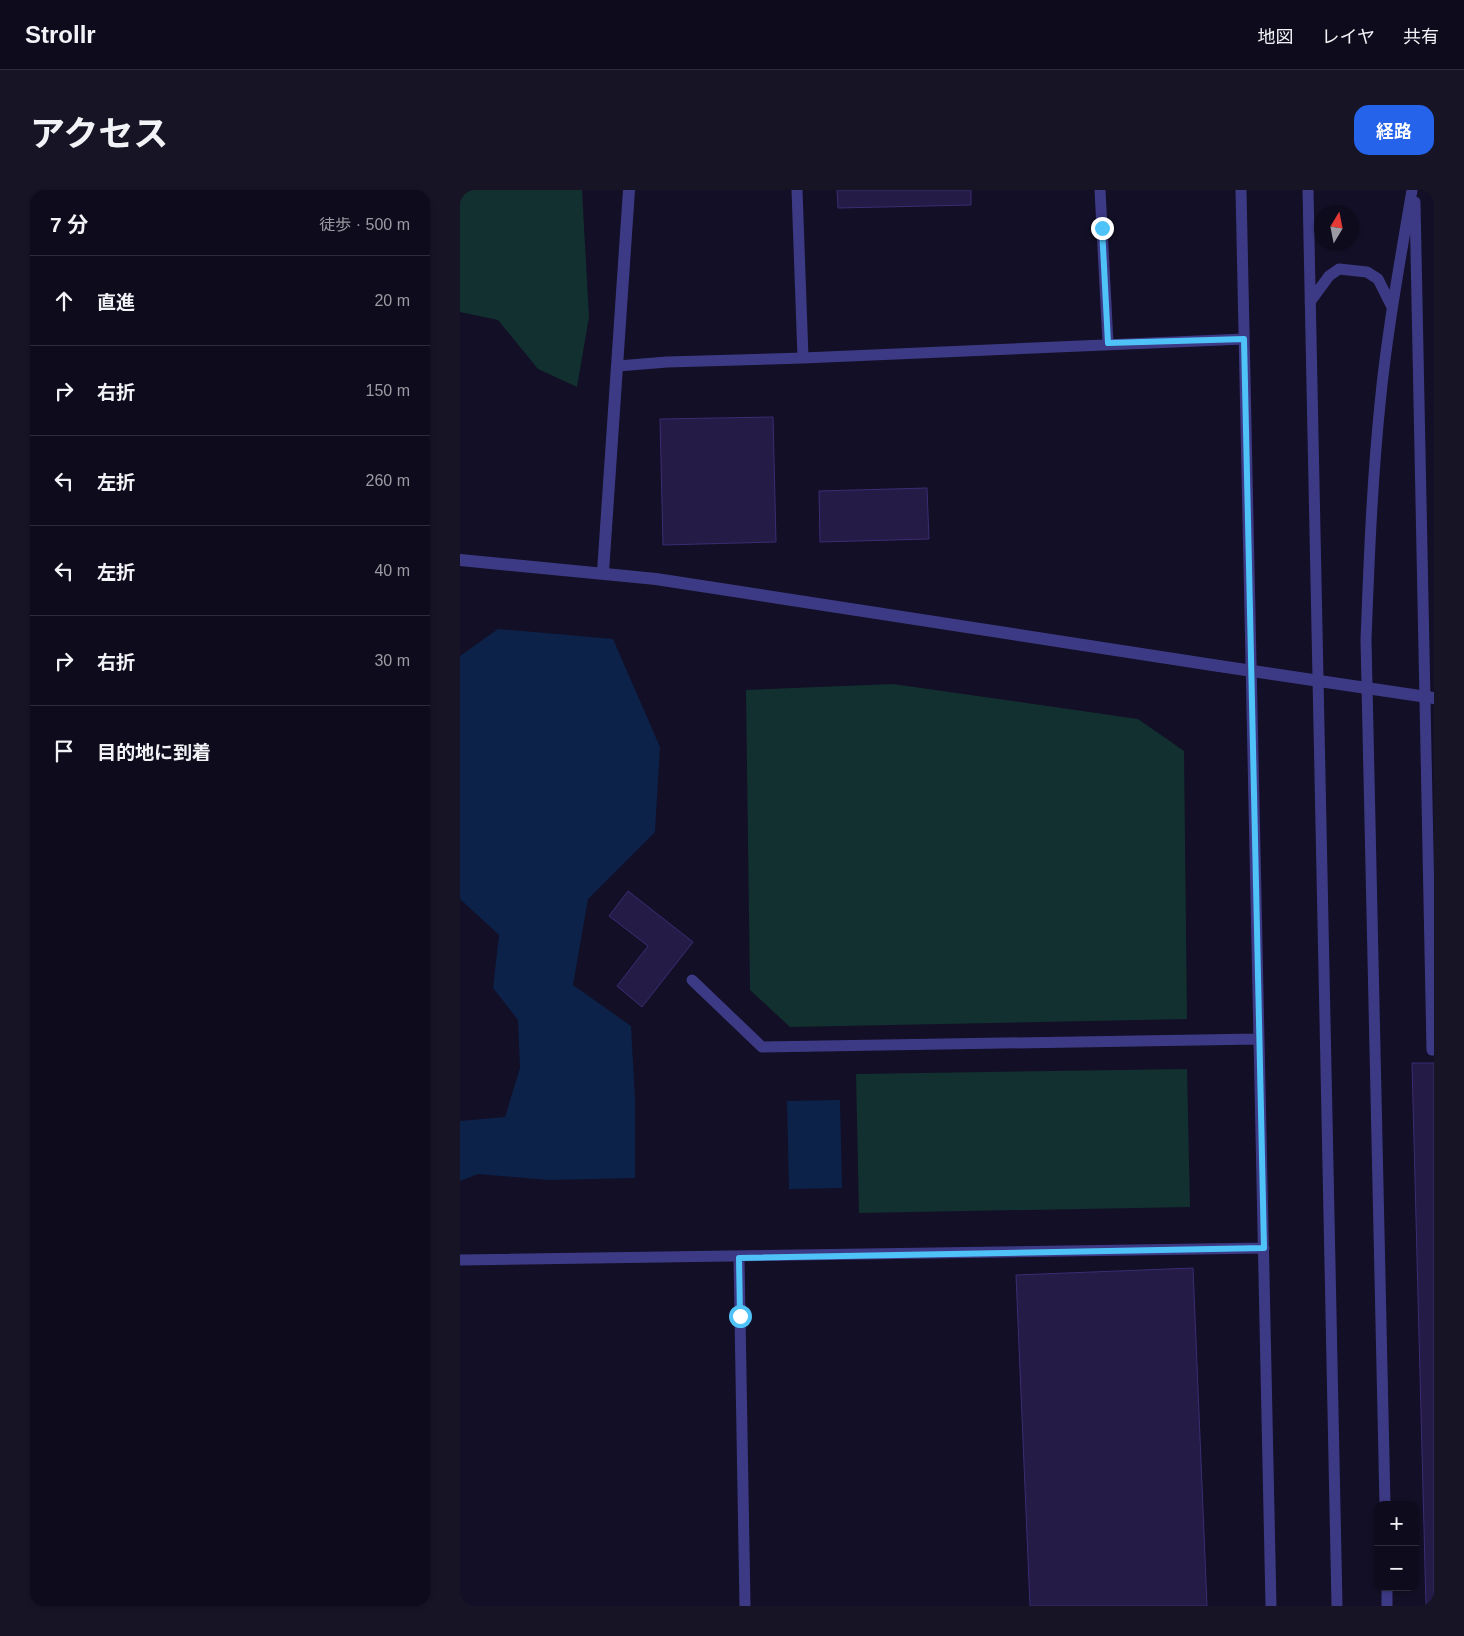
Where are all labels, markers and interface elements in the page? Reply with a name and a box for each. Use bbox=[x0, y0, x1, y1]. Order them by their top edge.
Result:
text: Strollr bbox=[25, 21, 96, 48]
text: 地図 bbox=[1258, 27, 1294, 47]
text: レイヤ bbox=[1322, 27, 1375, 47]
text: 共有 bbox=[1403, 27, 1439, 47]
button: 経路 bbox=[1354, 105, 1434, 155]
text: アクセス bbox=[30, 114, 168, 153]
north arrow bbox=[1314, 205, 1359, 250]
text: 7 分 bbox=[50, 213, 89, 236]
text: 徒歩 · 500 m bbox=[319, 216, 410, 233]
route end bbox=[1091, 217, 1114, 240]
icon: ahead bbox=[50, 287, 78, 315]
text: 直進 bbox=[97, 292, 135, 313]
text: 20 m bbox=[374, 292, 410, 309]
icon: right bbox=[50, 377, 78, 405]
text: 右折 bbox=[97, 382, 135, 403]
text: 150 m bbox=[366, 382, 410, 399]
icon: left bbox=[50, 467, 78, 495]
text: 左折 bbox=[97, 472, 135, 493]
text: 260 m bbox=[366, 472, 410, 489]
icon: left bbox=[50, 557, 78, 585]
text: 左折 bbox=[97, 562, 135, 583]
text: 40 m bbox=[374, 562, 410, 579]
icon: right bbox=[50, 647, 78, 675]
text: 右折 bbox=[97, 652, 135, 673]
text: 30 m bbox=[374, 652, 410, 669]
icon: arrive bbox=[50, 737, 78, 765]
text: 目的地に到着 bbox=[97, 742, 211, 763]
route start bbox=[729, 1305, 752, 1328]
map controls bbox=[1374, 1501, 1419, 1591]
button: + bbox=[1374, 1501, 1419, 1546]
button: − bbox=[1374, 1546, 1419, 1591]

